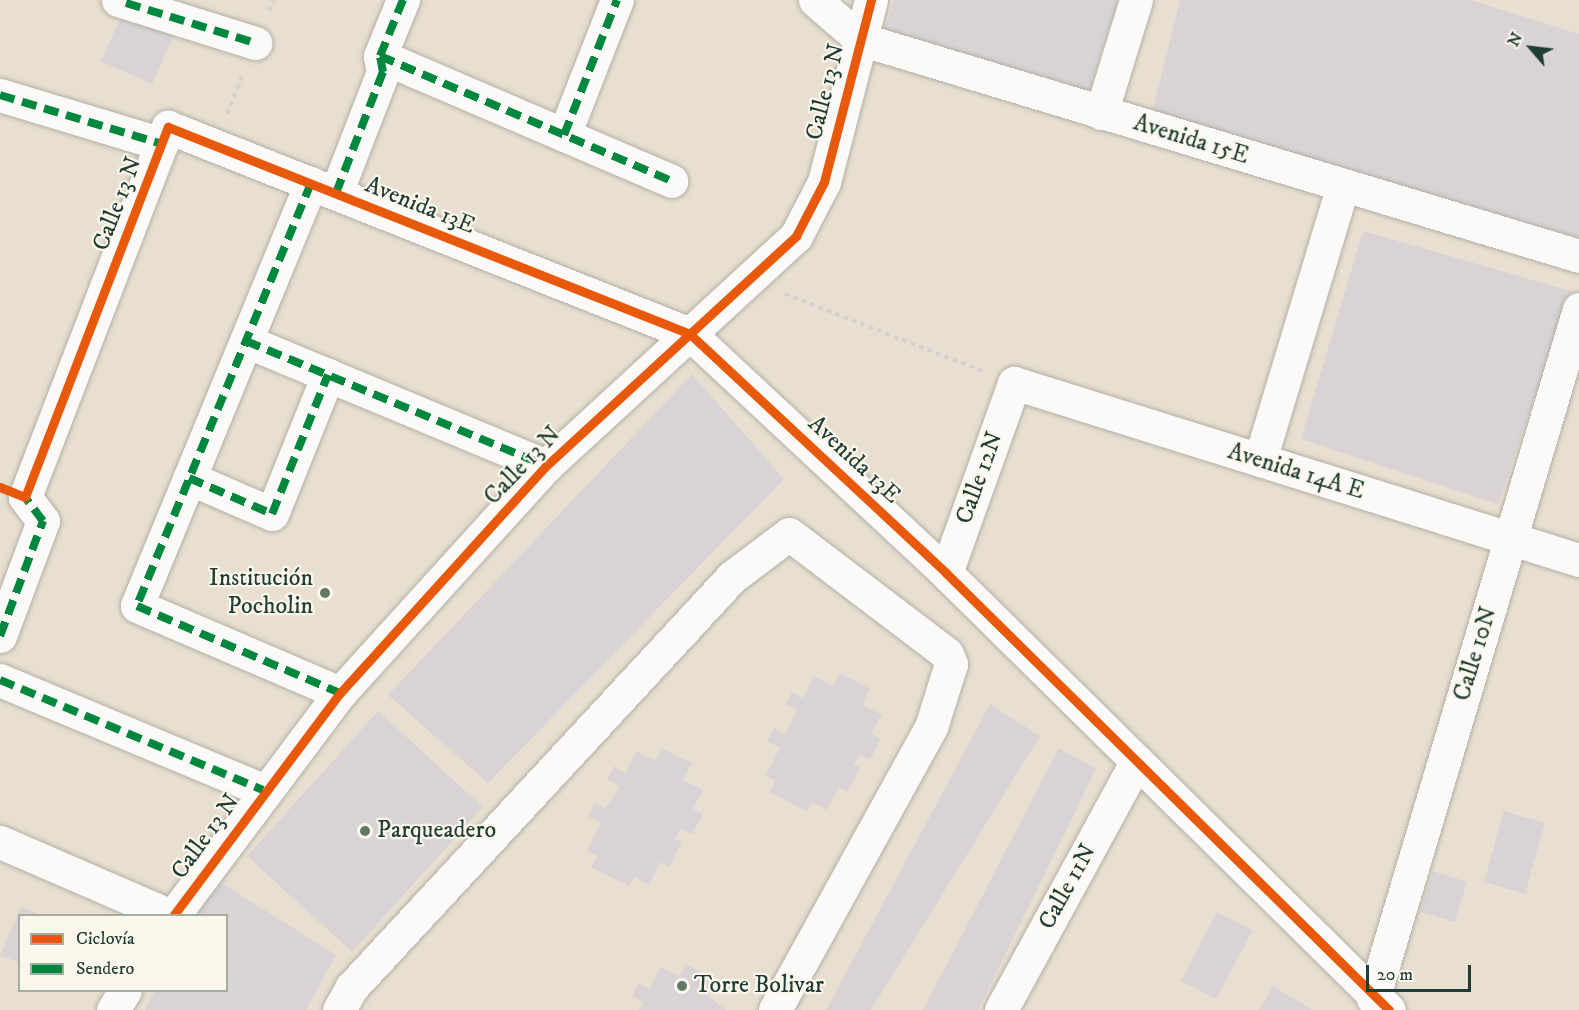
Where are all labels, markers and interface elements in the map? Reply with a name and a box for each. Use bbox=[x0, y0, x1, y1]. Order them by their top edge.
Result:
north arrow bbox=[1501, 18, 1561, 78]
text: N bbox=[1503, 29, 1527, 50]
street label: Calle 13 N bbox=[800, 41, 852, 143]
street label: Avenida 15E bbox=[1130, 109, 1252, 171]
street label: Calle 13 N bbox=[87, 153, 149, 255]
street label: Avenida 13E bbox=[361, 171, 479, 241]
street label: Avenida 13E bbox=[802, 410, 906, 510]
street label: Calle 13 N bbox=[479, 421, 567, 511]
street label: Calle 12N bbox=[950, 428, 1010, 528]
street label: Avenida 14A E bbox=[1224, 438, 1368, 506]
place label: Institución Pocholin bbox=[209, 565, 313, 621]
marker: Institución Pocholin bbox=[318, 586, 332, 600]
street label: Calle 10N bbox=[1448, 603, 1504, 705]
street label: Calle 13 N bbox=[165, 789, 247, 885]
place label: Parqueadero bbox=[377, 817, 496, 845]
marker: Parqueadero bbox=[358, 824, 372, 838]
street label: Calle 11N bbox=[1033, 839, 1103, 935]
legend bbox=[18, 914, 228, 992]
text: Ciclovía bbox=[76, 928, 135, 950]
scale bar bbox=[1369, 953, 1474, 991]
text: Sendero bbox=[76, 958, 134, 980]
text: 20 m bbox=[1377, 964, 1413, 986]
place label: Torre Bolivar bbox=[694, 972, 824, 1000]
marker: Torre Bolivar bbox=[675, 979, 689, 993]

